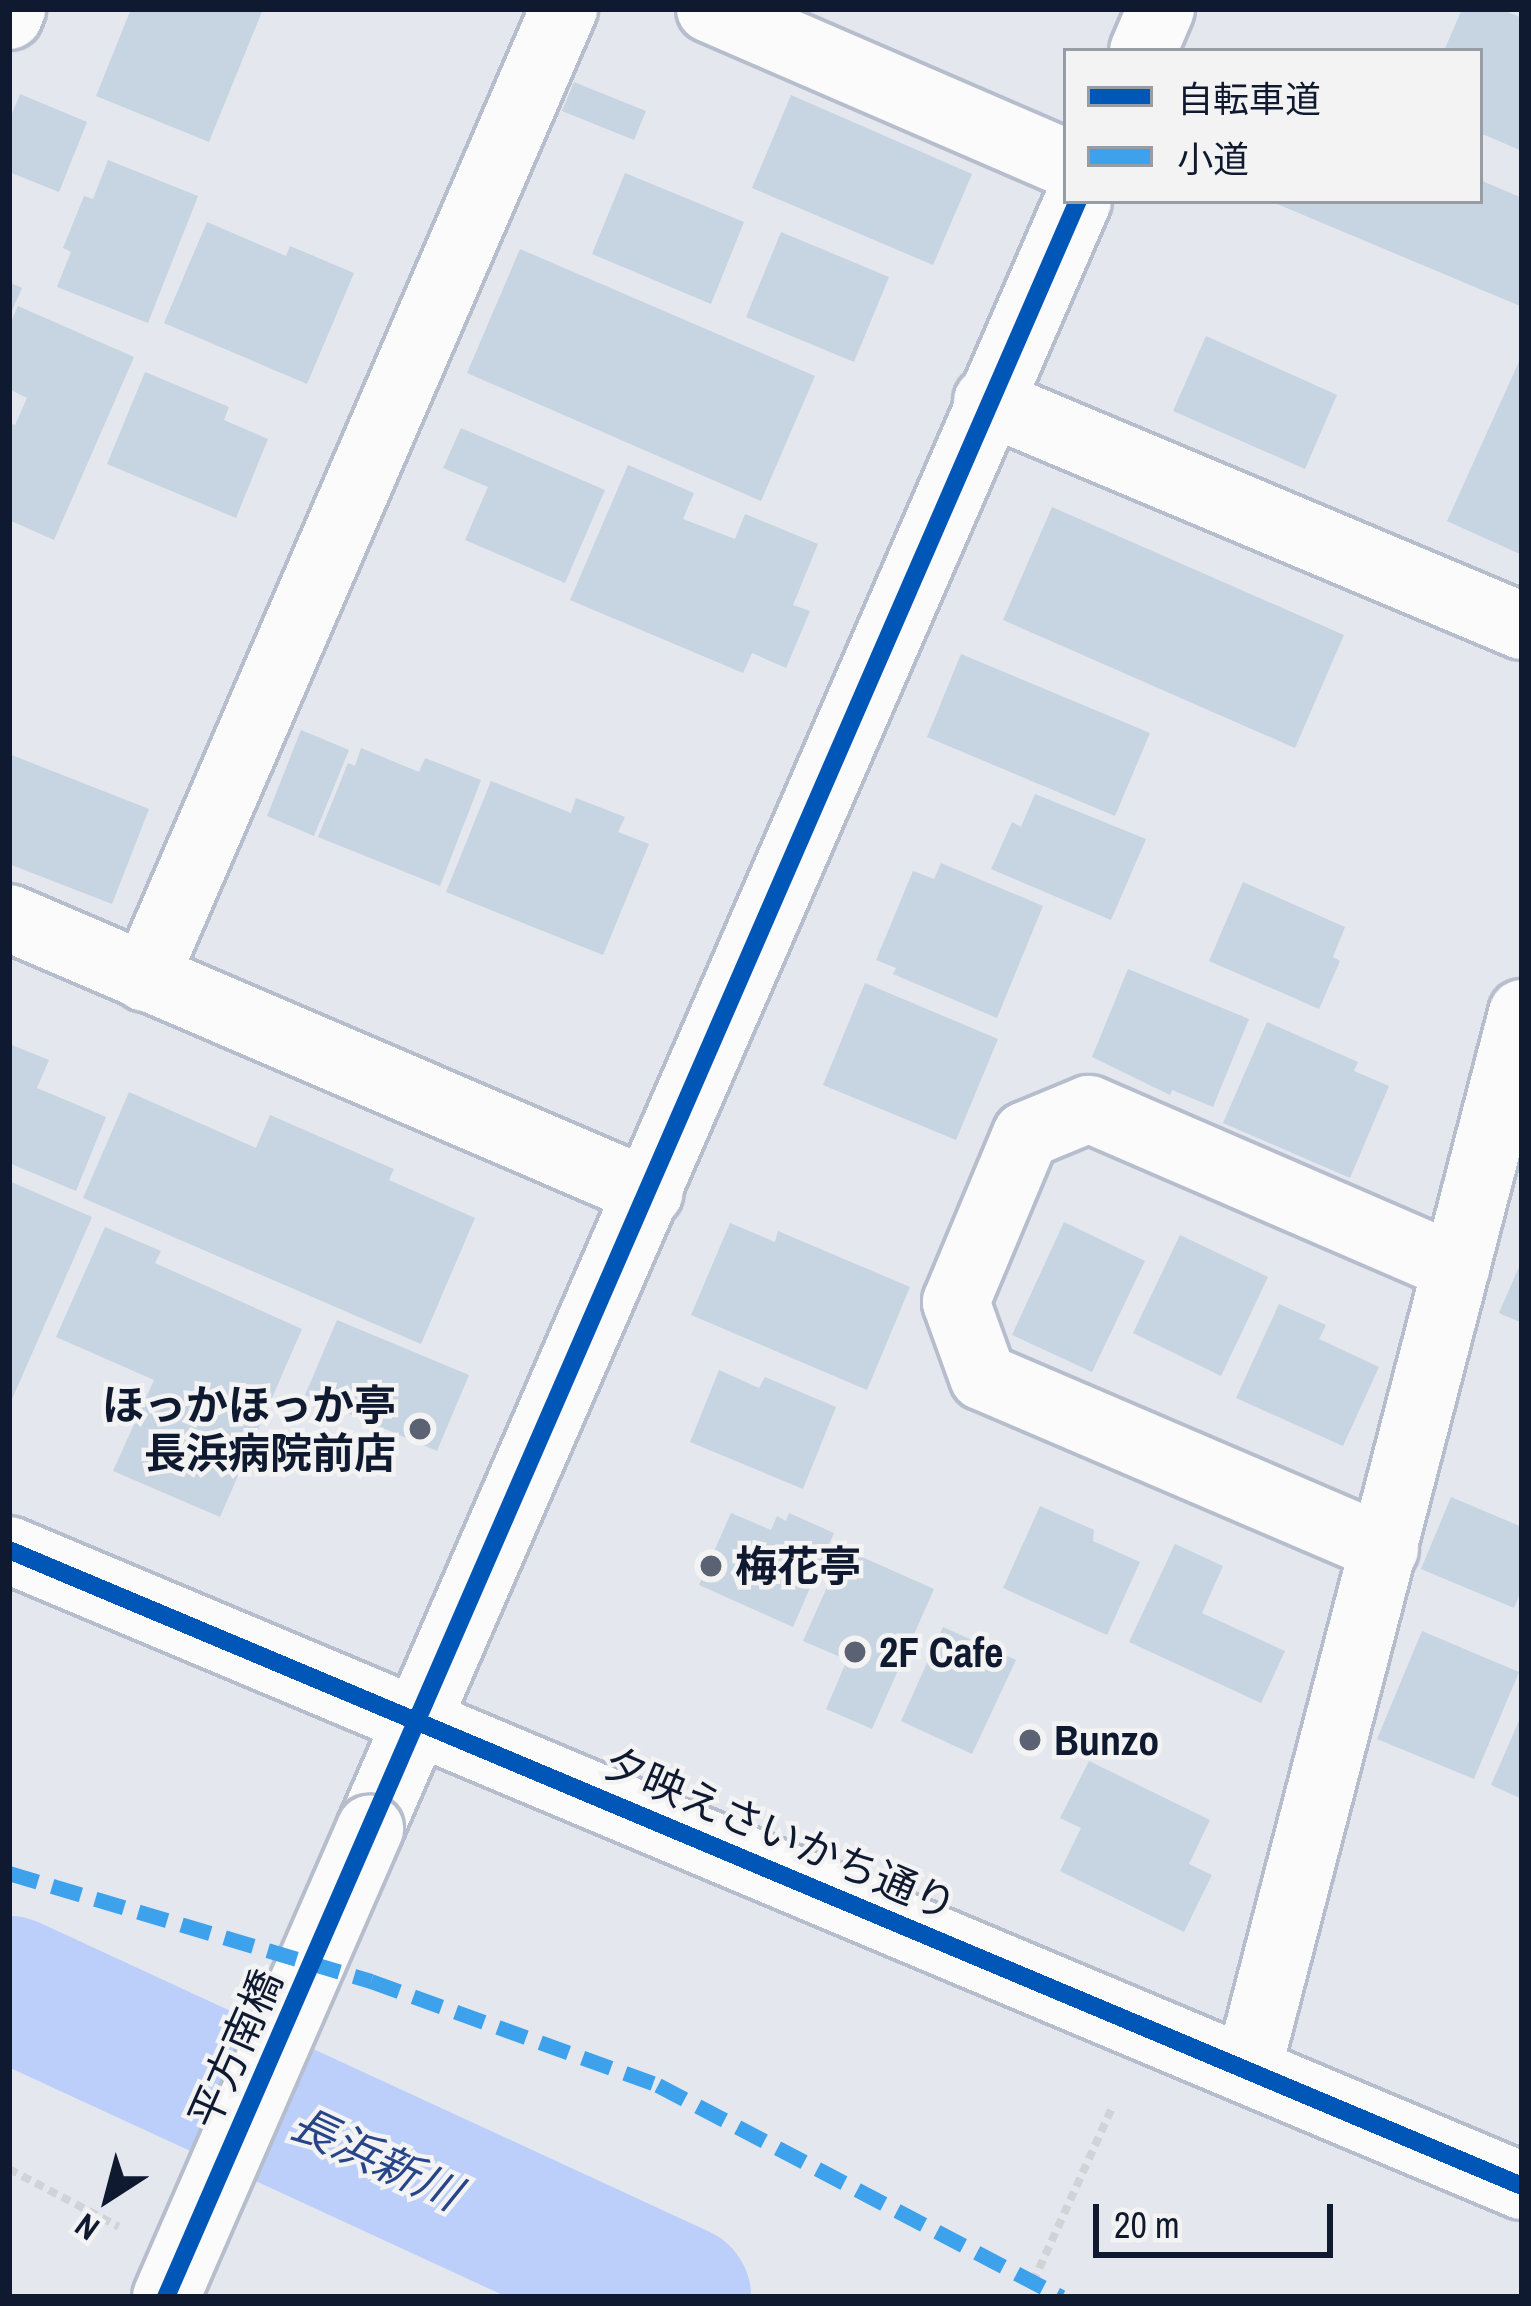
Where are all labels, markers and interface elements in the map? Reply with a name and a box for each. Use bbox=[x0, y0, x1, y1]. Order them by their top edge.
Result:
legend bbox=[1063, 48, 1483, 204]
text: 自転車道 bbox=[1177, 75, 1321, 123]
text: 小道 bbox=[1177, 135, 1249, 183]
place label: ほっかほっか亭 長浜病院前店 bbox=[102, 1380, 396, 1478]
marker: ほっかほっか亭 長浜病院前店 bbox=[407, 1416, 433, 1442]
place label: 梅花亭 bbox=[735, 1541, 861, 1591]
marker: 梅花亭 bbox=[698, 1553, 724, 1579]
place label: 2F Cafe bbox=[879, 1627, 1003, 1677]
marker: 2F Cafe bbox=[842, 1639, 868, 1665]
place label: Bunzo bbox=[1054, 1715, 1159, 1765]
marker: Bunzo bbox=[1017, 1727, 1043, 1753]
street label: 夕映えさいかち通り bbox=[596, 1737, 964, 1931]
street label: 平方南橋 bbox=[178, 1962, 292, 2136]
water label: 長浜新川 bbox=[283, 2095, 469, 2221]
north arrow bbox=[48, 2138, 168, 2258]
scale bar bbox=[1099, 2180, 1339, 2254]
text: 20 m bbox=[1114, 2201, 1180, 2249]
text: N bbox=[66, 2204, 108, 2251]

